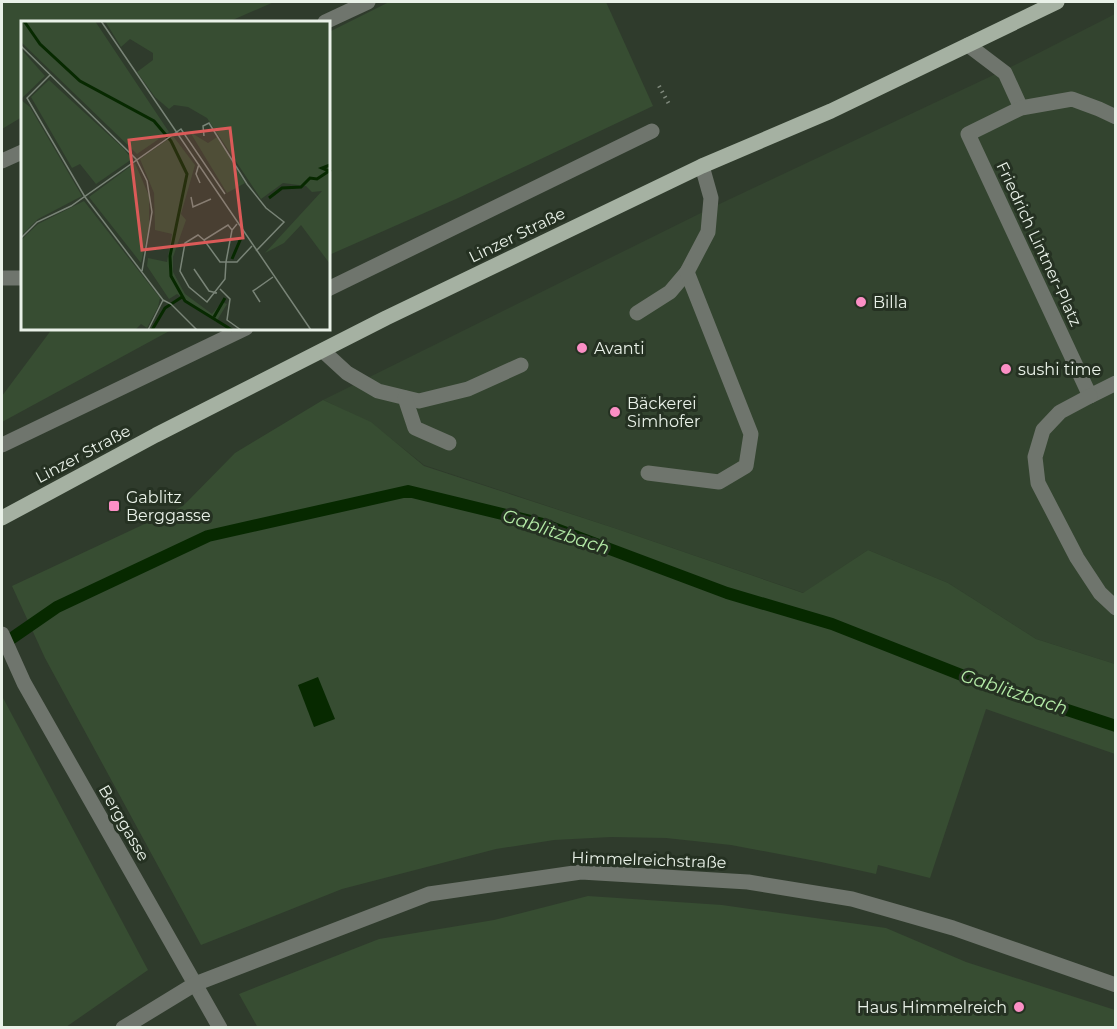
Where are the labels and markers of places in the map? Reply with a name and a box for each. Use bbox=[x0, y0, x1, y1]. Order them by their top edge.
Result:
place label: Billa bbox=[873, 293, 907, 312]
marker: Billa bbox=[854, 295, 868, 309]
place label: Avanti bbox=[594, 339, 644, 358]
marker: Avanti bbox=[575, 341, 589, 355]
place label: sushi time bbox=[1018, 360, 1101, 379]
marker: sushi time bbox=[999, 362, 1013, 376]
place label: Bäckerei Simhofer bbox=[627, 394, 700, 431]
marker: Bäckerei Simhofer bbox=[608, 405, 622, 419]
place label: Gablitz Berggasse bbox=[126, 488, 211, 525]
marker: Gablitz Berggasse bbox=[107, 499, 121, 513]
place label: Haus Himmelreich bbox=[857, 998, 1007, 1017]
marker: Haus Himmelreich bbox=[1012, 1000, 1026, 1014]

